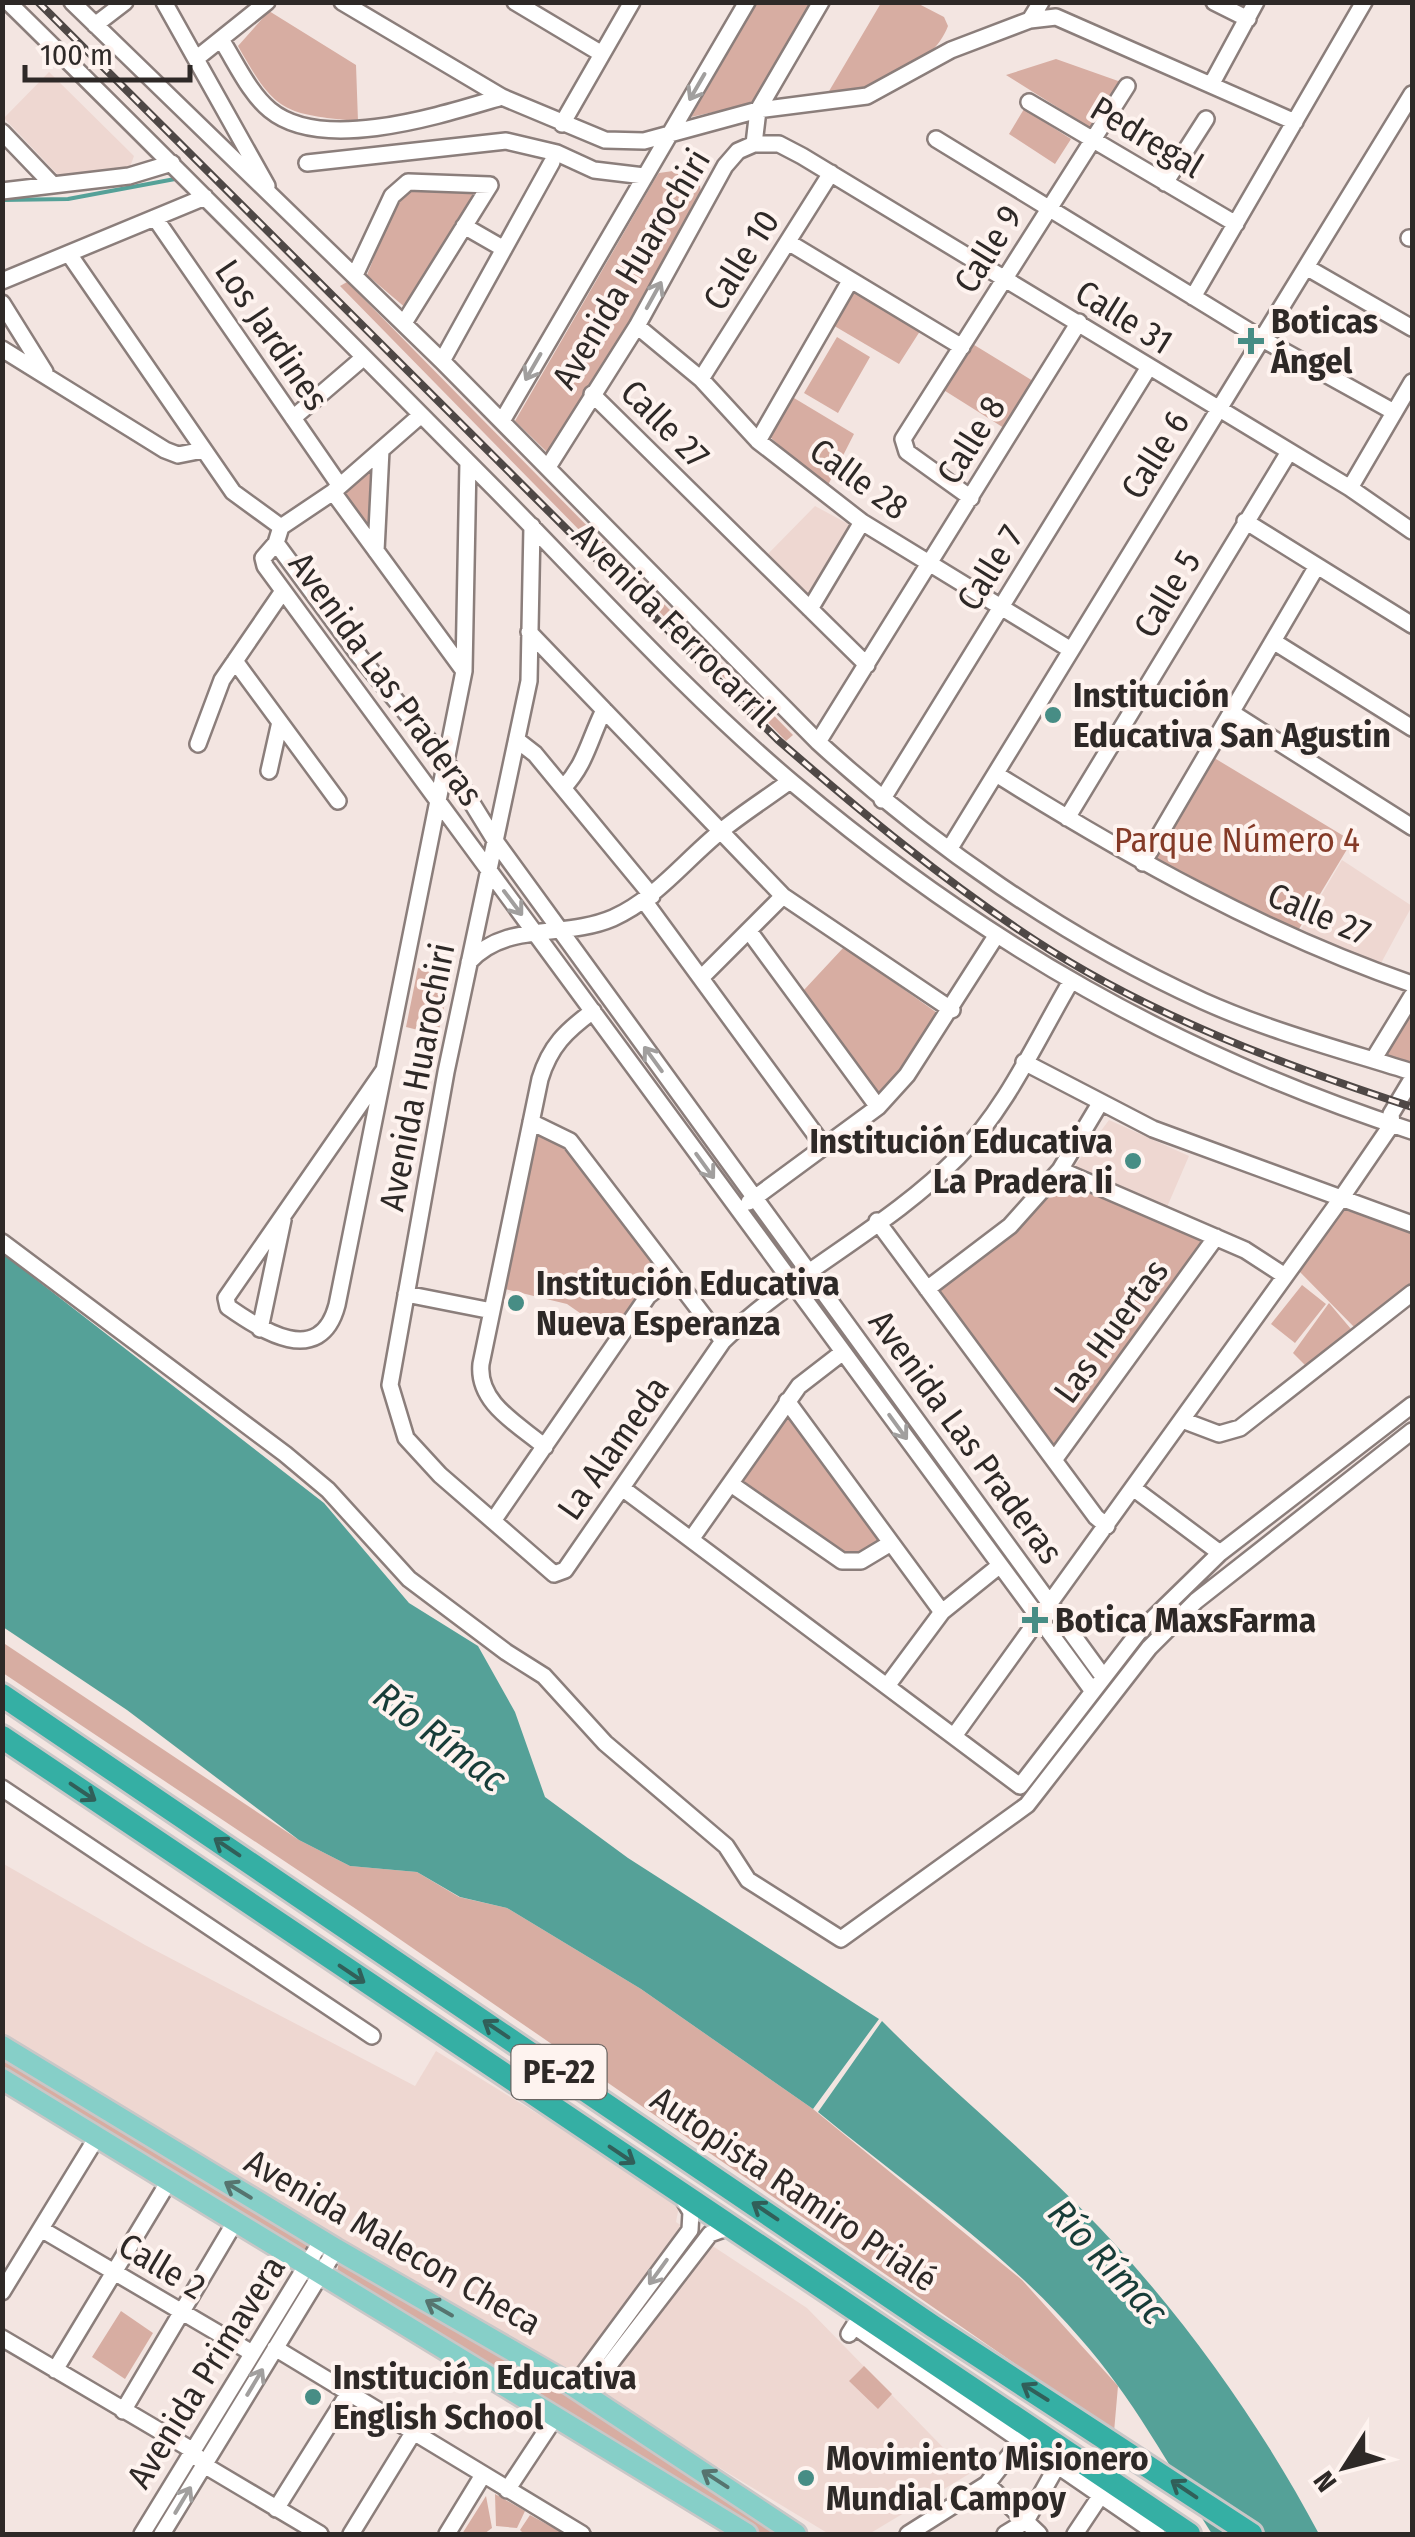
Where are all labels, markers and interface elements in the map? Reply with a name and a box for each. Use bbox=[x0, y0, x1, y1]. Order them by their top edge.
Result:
scale bar bbox=[25, 20, 190, 82]
text: 100 m bbox=[40, 37, 113, 73]
one-way arrow bbox=[687, 72, 707, 101]
street label: Pedregal bbox=[1083, 87, 1211, 187]
street label: Avenida Huarochiri bbox=[543, 142, 719, 396]
street label: Calle 9 bbox=[945, 198, 1031, 300]
street label: Calle 10 bbox=[694, 202, 788, 318]
street label: Los Jardines bbox=[206, 252, 338, 418]
street label: Calle 31 bbox=[1068, 271, 1180, 363]
one-way arrow bbox=[644, 281, 664, 310]
place label: Boticas Ángel bbox=[1270, 300, 1378, 382]
marker: Boticas Ángel bbox=[1240, 330, 1262, 352]
one-way arrow bbox=[523, 352, 543, 381]
street label: Calle 27 bbox=[612, 371, 718, 477]
street label: Calle 8 bbox=[928, 388, 1014, 492]
street label: Calle 6 bbox=[1112, 403, 1198, 507]
street label: Calle 28 bbox=[802, 429, 916, 529]
street label: Avenida Ferrocarril bbox=[564, 515, 784, 735]
street label: Calle 7 bbox=[948, 518, 1032, 618]
street label: Calle 5 bbox=[1125, 543, 1209, 645]
street label: Avenida Las Praderas bbox=[280, 544, 492, 814]
place label: Institución Educativa San Agustin bbox=[1073, 674, 1391, 756]
marker: Institución Educativa San Agustin bbox=[1042, 704, 1064, 726]
park label: Parque Número 4 bbox=[1114, 819, 1360, 861]
street label: Calle 27 bbox=[1261, 874, 1377, 954]
one-way arrow bbox=[502, 889, 523, 917]
street label: Avenida Huarochiri bbox=[370, 939, 464, 1215]
one-way arrow bbox=[643, 1046, 664, 1073]
place label: Institución Educativa La Pradera Ii bbox=[809, 1120, 1113, 1202]
marker: Institución Educativa La Pradera Ii bbox=[1122, 1150, 1144, 1172]
one-way arrow bbox=[694, 1151, 715, 1179]
street label: Las Huertas bbox=[1045, 1251, 1177, 1411]
place label: Institución Educativa Nueva Esperanza bbox=[536, 1262, 840, 1344]
marker: Institución Educativa Nueva Esperanza bbox=[505, 1292, 527, 1314]
street label: Avenida Las Praderas bbox=[860, 1302, 1072, 1572]
street label: La Alameda bbox=[548, 1368, 678, 1528]
one-way arrow bbox=[887, 1413, 908, 1440]
place label: Botica MaxsFarma bbox=[1055, 1599, 1316, 1641]
marker: Botica MaxsFarma bbox=[1024, 1609, 1046, 1631]
water label: Río Rímac bbox=[365, 1672, 516, 1802]
one-way arrow bbox=[69, 1781, 97, 1802]
one-way arrow bbox=[213, 1837, 241, 1858]
one-way arrow bbox=[337, 1964, 365, 1985]
one-way arrow bbox=[482, 2019, 510, 2040]
road number: PE-22 bbox=[512, 2045, 606, 2099]
street label: Autopista Ramiro Prialé bbox=[643, 2078, 945, 2300]
street label: Avenida Malecon Checa bbox=[237, 2140, 549, 2344]
one-way arrow bbox=[608, 2144, 636, 2165]
one-way arrow bbox=[224, 2180, 253, 2200]
water label: Río Rímac bbox=[1039, 2190, 1178, 2335]
one-way arrow bbox=[751, 2201, 779, 2222]
street label: Calle 2 bbox=[111, 2224, 213, 2308]
street label: Avenida Primavera bbox=[118, 2248, 294, 2496]
one-way arrow bbox=[648, 2258, 669, 2285]
one-way arrow bbox=[425, 2298, 454, 2318]
place label: Institución Educativa English School bbox=[333, 2356, 637, 2438]
one-way arrow bbox=[244, 2368, 265, 2397]
one-way arrow bbox=[1021, 2382, 1050, 2402]
marker: Institución Educativa English School bbox=[302, 2386, 324, 2408]
north arrow bbox=[1295, 2417, 1395, 2517]
place label: Movimiento Misionero Mundial Campoy bbox=[826, 2437, 1149, 2519]
text: N bbox=[1307, 2465, 1343, 2498]
marker: Movimiento Misionero Mundial Campoy bbox=[795, 2467, 817, 2489]
one-way arrow bbox=[702, 2469, 730, 2490]
one-way arrow bbox=[1171, 2479, 1199, 2500]
one-way arrow bbox=[173, 2486, 193, 2515]

